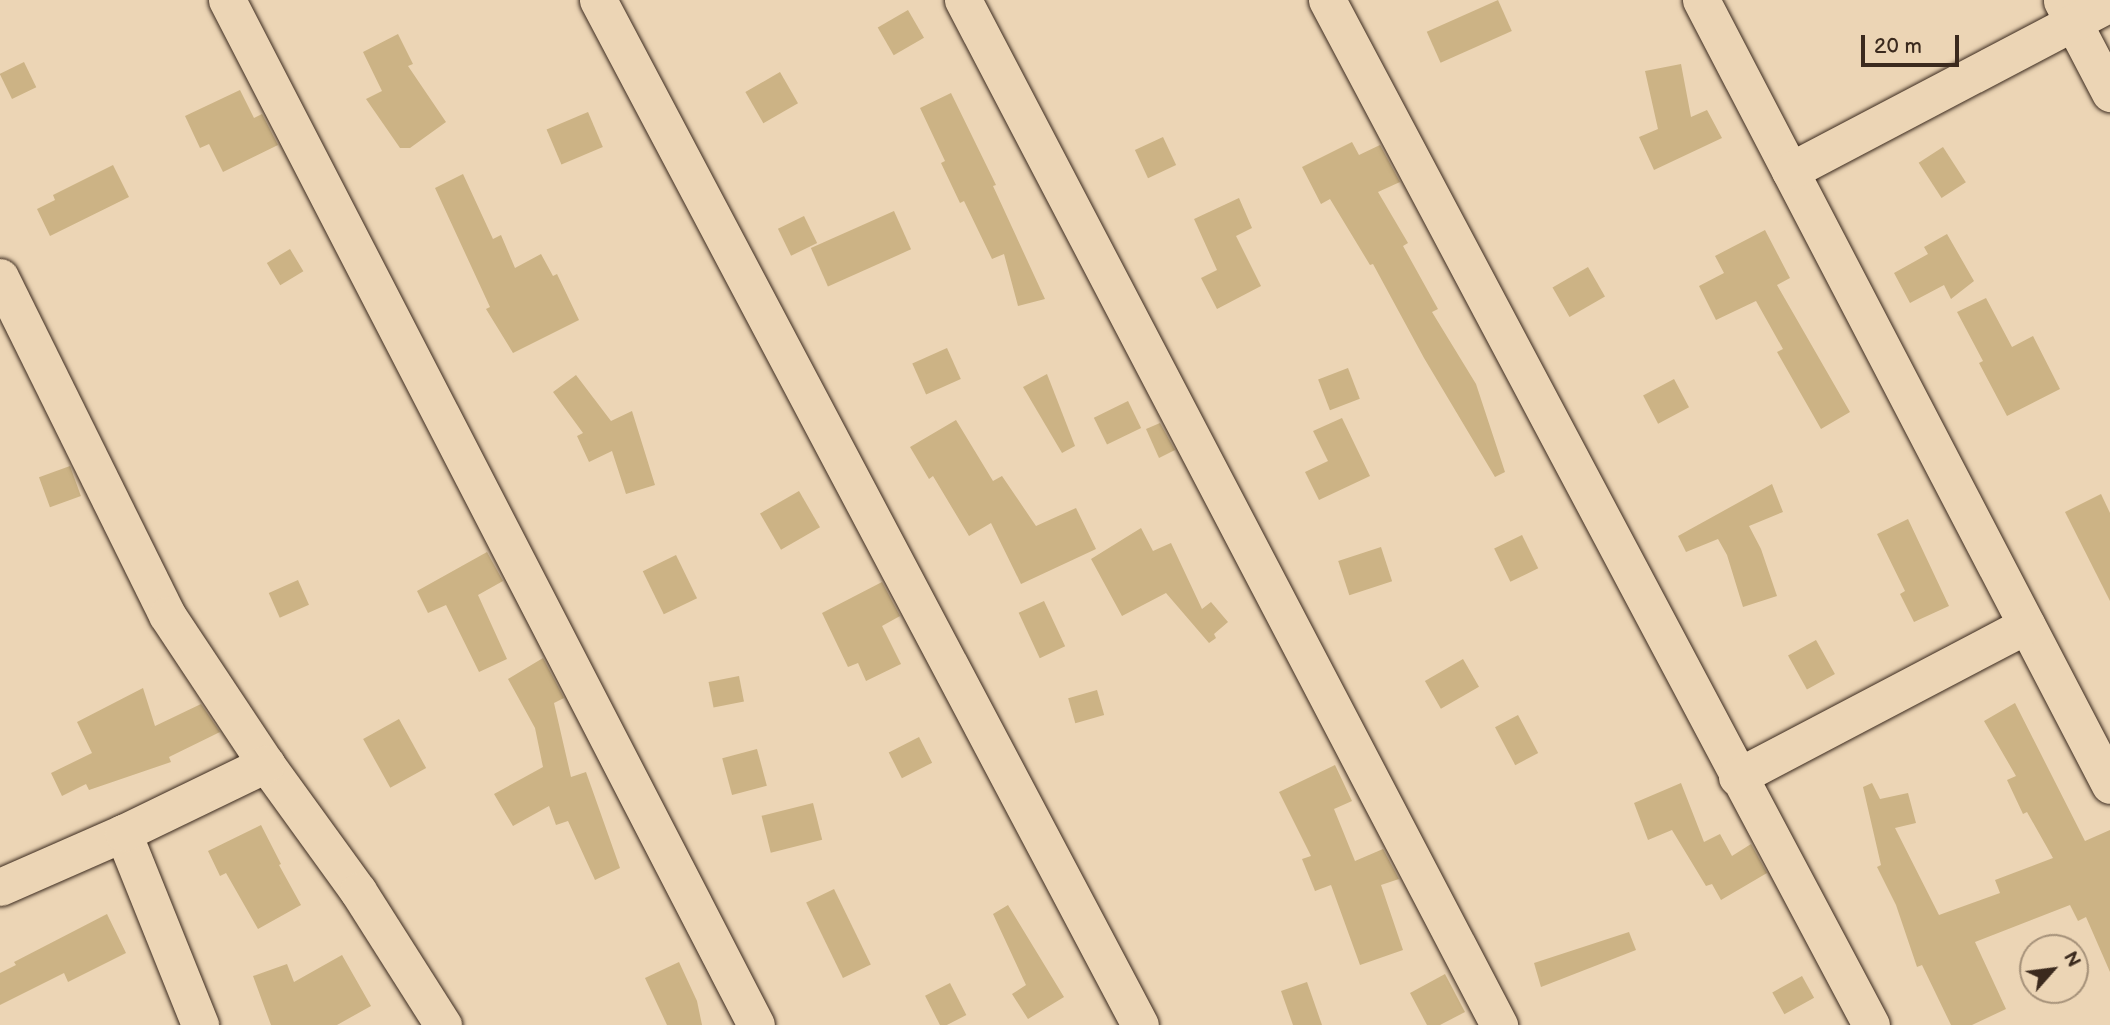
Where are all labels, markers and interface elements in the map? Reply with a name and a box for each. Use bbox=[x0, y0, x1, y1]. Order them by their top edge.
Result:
scale bar bbox=[1865, 21, 1963, 65]
text: 20 m bbox=[1874, 34, 1922, 59]
north arrow bbox=[2019, 934, 2089, 1004]
text: N bbox=[2058, 948, 2085, 972]

